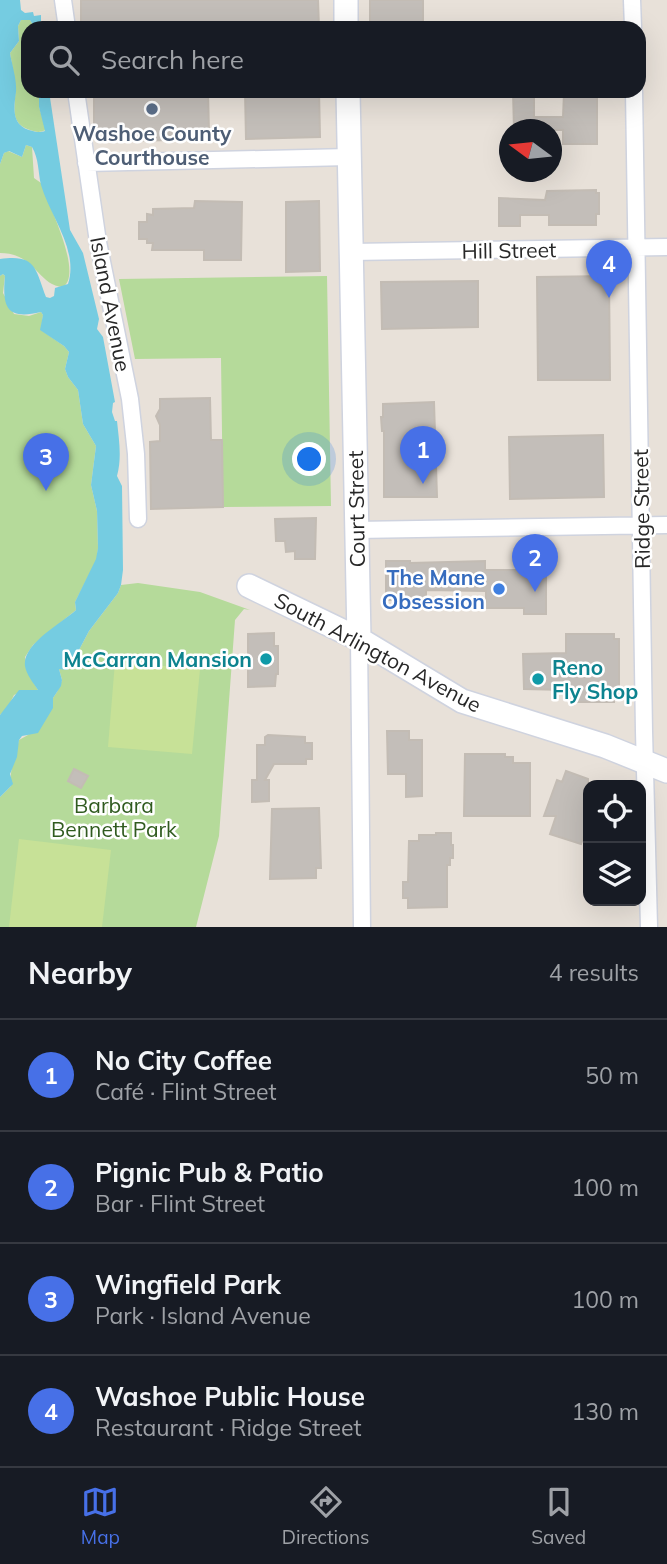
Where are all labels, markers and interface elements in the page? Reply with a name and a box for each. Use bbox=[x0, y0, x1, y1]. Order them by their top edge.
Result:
search box bbox=[21, 21, 646, 98]
icon: search bbox=[45, 41, 83, 79]
text: Search here bbox=[101, 43, 244, 76]
marker: Washoe County Courthouse bbox=[144, 101, 160, 117]
north arrow bbox=[499, 119, 562, 182]
place label: Washoe County Courthouse bbox=[73, 120, 232, 170]
street label: Island Avenue bbox=[85, 234, 137, 374]
street label: Hill Street bbox=[461, 236, 557, 264]
pin: 4 bbox=[586, 240, 632, 298]
pin: 1 bbox=[400, 426, 446, 484]
pin: 3 bbox=[23, 433, 69, 491]
your location bbox=[292, 442, 326, 476]
street label: Ridge Street bbox=[627, 449, 655, 569]
street label: Court Street bbox=[342, 450, 370, 568]
pin: 2 bbox=[512, 534, 558, 592]
place label: The Mane Obsession bbox=[382, 564, 485, 614]
marker: The Mane Obsession bbox=[491, 581, 507, 597]
street label: South Arlington Avenue bbox=[270, 586, 486, 718]
place label: McCarran Mansion bbox=[63, 646, 252, 672]
marker: McCarran Mansion bbox=[258, 651, 274, 667]
place label: Reno Fly Shop bbox=[552, 654, 638, 704]
marker: Reno Fly Shop bbox=[530, 671, 546, 687]
map controls bbox=[583, 780, 646, 906]
button: locate bbox=[583, 780, 646, 843]
park label: Barbara Bennett Park bbox=[51, 792, 177, 842]
button: layers bbox=[583, 843, 646, 906]
text: Nearby bbox=[28, 954, 132, 992]
text: 4 results bbox=[549, 958, 639, 987]
text: No City Coffee bbox=[95, 1044, 272, 1077]
text: 1 bbox=[44, 1061, 58, 1090]
text: 50 m bbox=[585, 1061, 639, 1090]
text: Café · Flint Street bbox=[95, 1077, 276, 1106]
text: Pignic Pub & Patio bbox=[95, 1156, 324, 1189]
text: 2 bbox=[44, 1173, 58, 1202]
text: 100 m bbox=[571, 1173, 639, 1202]
text: Bar · Flint Street bbox=[95, 1189, 265, 1218]
text: Wingfield Park bbox=[95, 1268, 281, 1301]
text: 3 bbox=[44, 1285, 58, 1314]
text: 100 m bbox=[571, 1285, 639, 1314]
text: Park · Island Avenue bbox=[95, 1301, 311, 1330]
text: Washoe Public House bbox=[95, 1380, 365, 1413]
text: 4 bbox=[44, 1397, 58, 1426]
text: 130 m bbox=[571, 1397, 639, 1426]
text: Restaurant · Ridge Street bbox=[95, 1413, 362, 1442]
tab: Map bbox=[81, 1483, 120, 1549]
tab: Directions bbox=[282, 1483, 370, 1549]
tab: Saved bbox=[531, 1483, 586, 1549]

